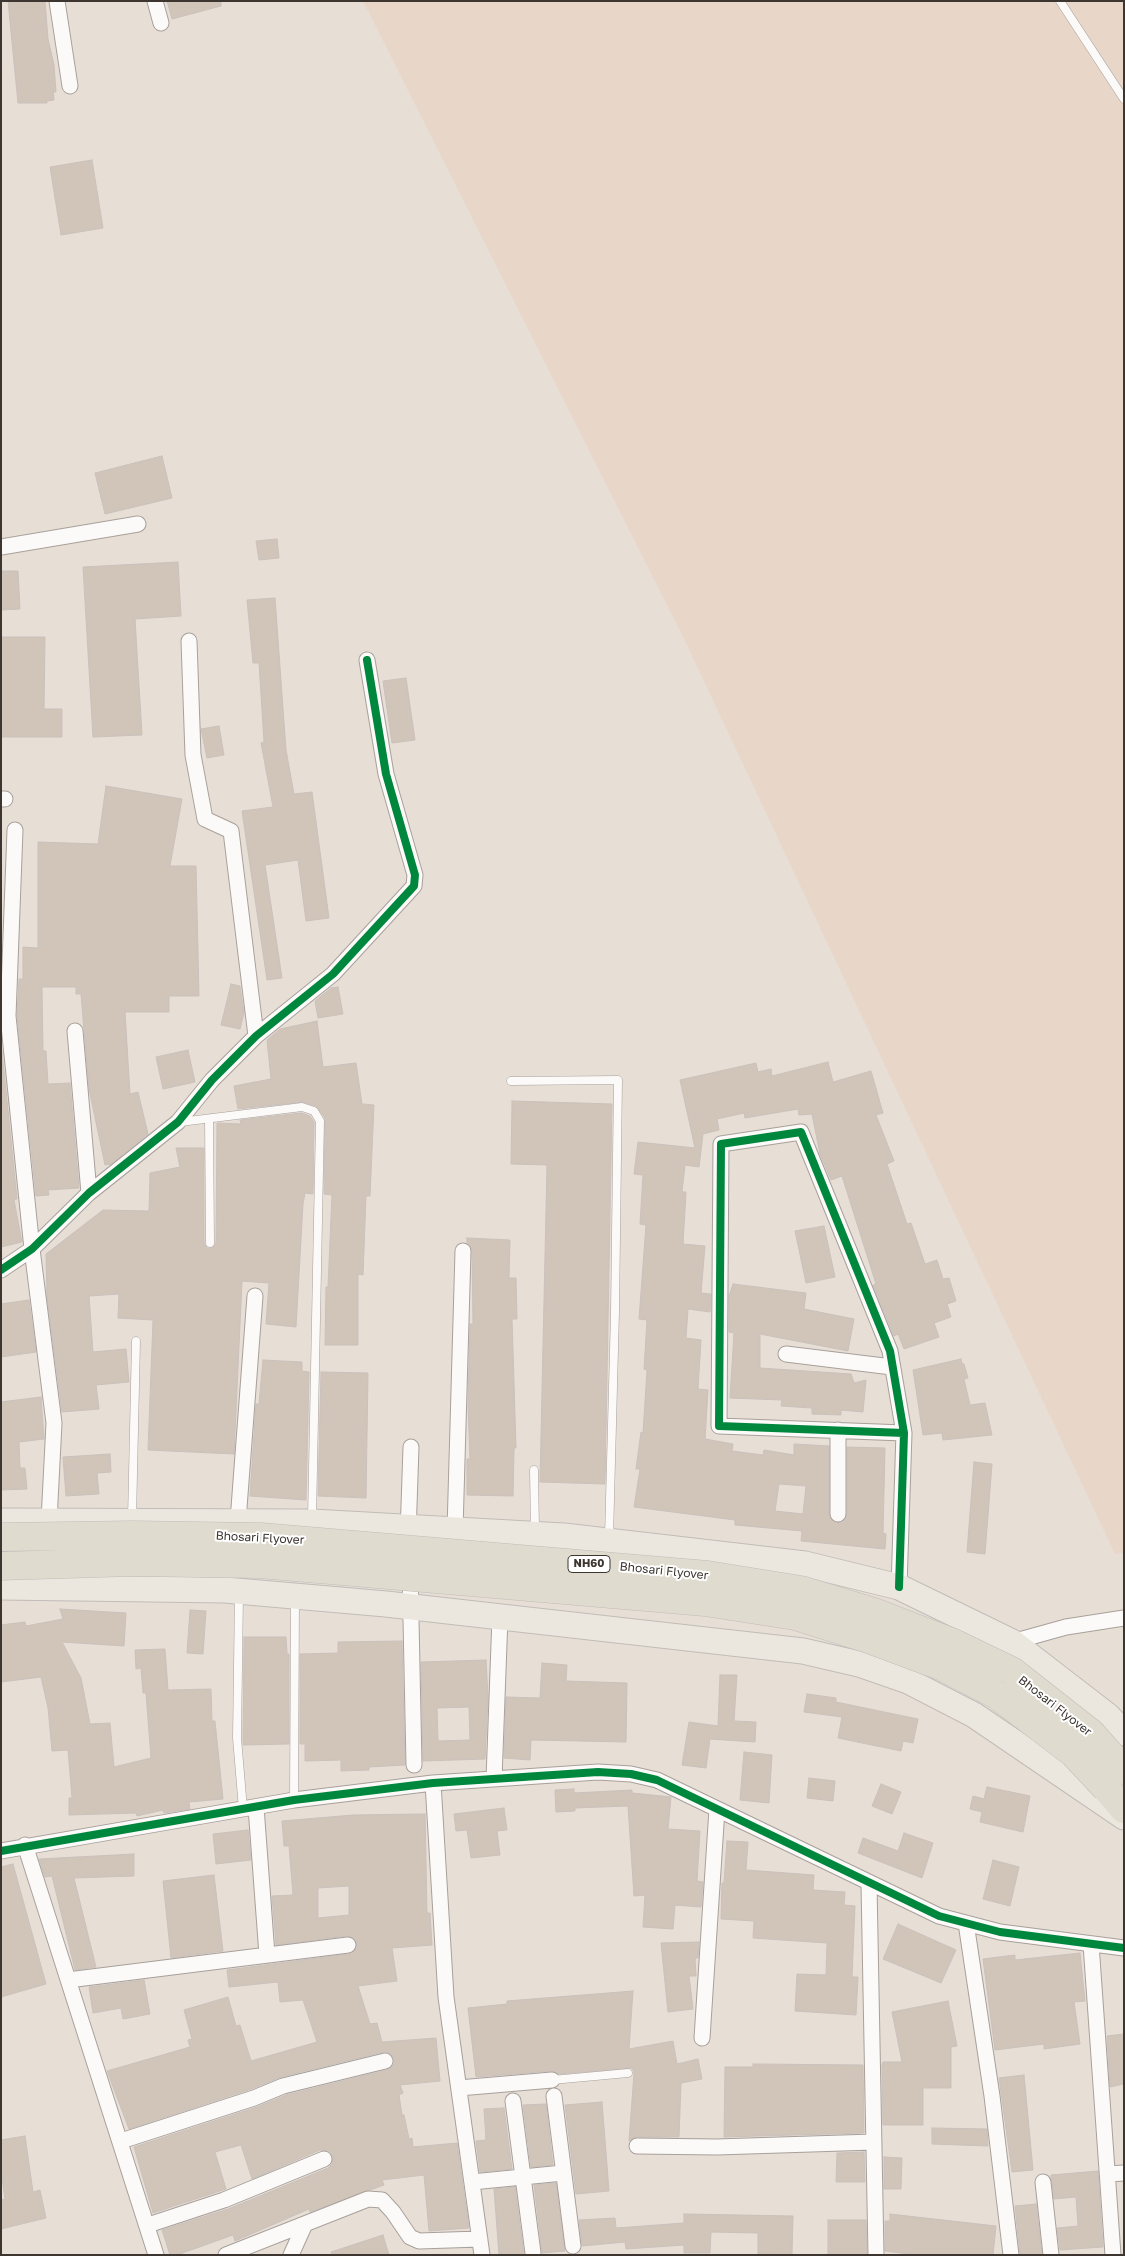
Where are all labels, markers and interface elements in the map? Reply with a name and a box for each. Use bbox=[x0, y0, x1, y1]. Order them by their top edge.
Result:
street label: Bhosari Flyover bbox=[215, 1528, 305, 1548]
road number: NH60 bbox=[568, 1556, 610, 1572]
street label: Bhosari Flyover bbox=[619, 1559, 709, 1583]
street label: Bhosari Flyover bbox=[1016, 1673, 1094, 1739]

